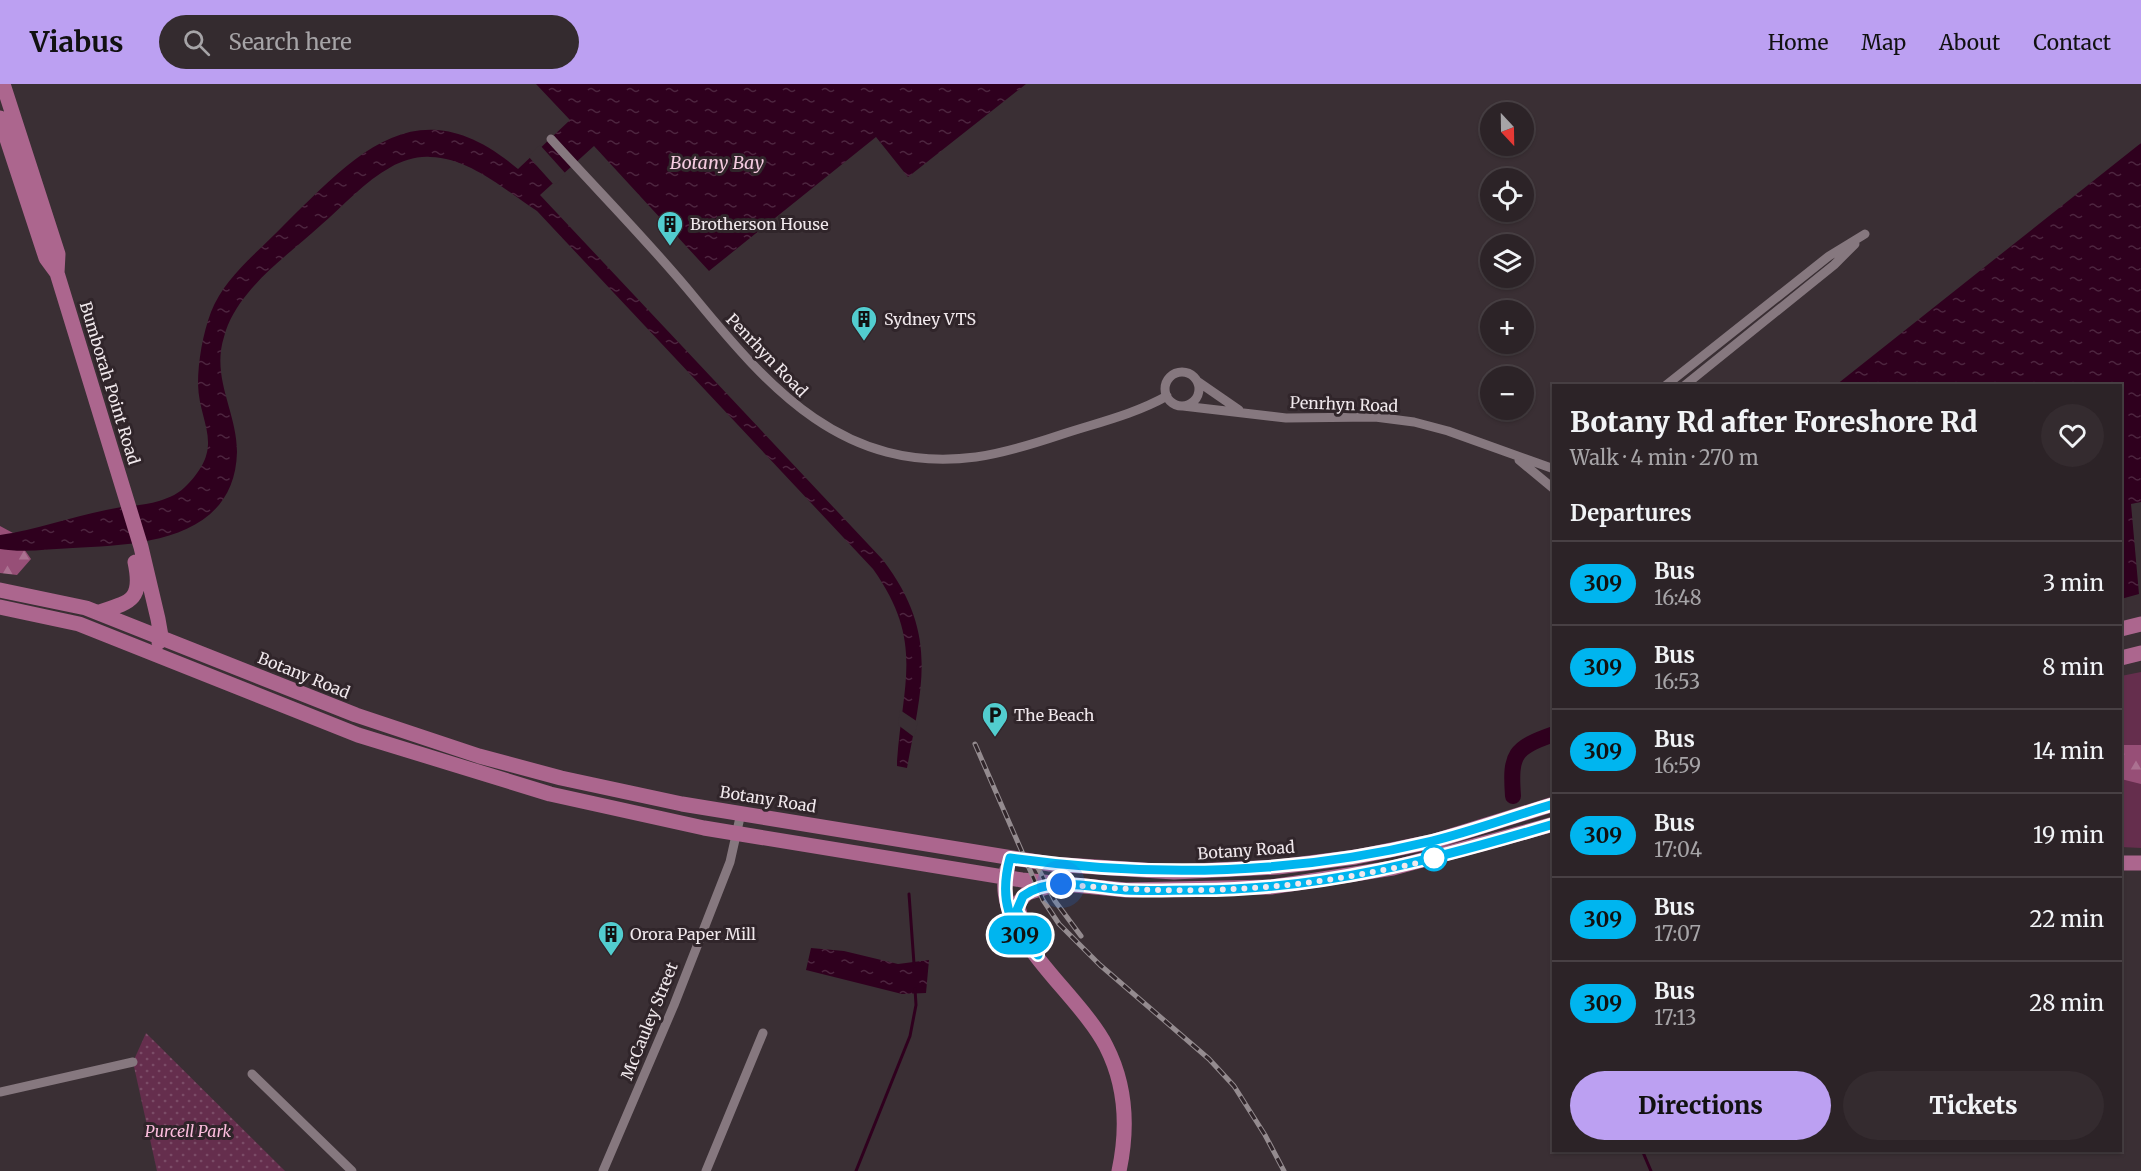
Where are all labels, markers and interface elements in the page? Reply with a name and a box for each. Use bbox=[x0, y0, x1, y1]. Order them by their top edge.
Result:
search box bbox=[159, 15, 579, 69]
text: Viabus bbox=[30, 24, 123, 60]
icon: search bbox=[180, 26, 213, 59]
text: Search here bbox=[228, 28, 352, 56]
text: Home bbox=[1768, 29, 1828, 56]
text: Map bbox=[1861, 29, 1906, 56]
text: About bbox=[1939, 29, 2000, 56]
text: Contact bbox=[2033, 29, 2111, 56]
north arrow bbox=[1480, 102, 1534, 156]
map controls bbox=[1480, 102, 1534, 420]
water label: Botany Bay bbox=[670, 151, 764, 174]
button: locate bbox=[1480, 168, 1534, 222]
building icon: Brotherson House bbox=[655, 209, 685, 247]
place label: Brotherson House bbox=[690, 214, 829, 234]
button: layers bbox=[1480, 234, 1534, 288]
street label: Bumborah Point Road bbox=[76, 299, 144, 467]
button: + bbox=[1480, 300, 1534, 354]
building icon: Sydney VTS bbox=[849, 304, 879, 342]
street label: Penrhyn Road bbox=[722, 309, 812, 401]
place label: Sydney VTS bbox=[884, 309, 976, 329]
button: − bbox=[1480, 366, 1534, 420]
street label: Penrhyn Road bbox=[1289, 392, 1399, 416]
text: Botany Rd after Foreshore Rd bbox=[1570, 404, 1978, 440]
button: heart bbox=[2041, 404, 2104, 467]
text: Walk · 4 min · 270 m bbox=[1570, 445, 1759, 470]
text: Departures bbox=[1570, 499, 1692, 527]
text: Bus bbox=[1654, 557, 1695, 585]
text: 3 min bbox=[2043, 569, 2104, 597]
text: 309 bbox=[1584, 570, 1622, 597]
text: 16:48 bbox=[1654, 585, 1702, 610]
text: Bus bbox=[1654, 641, 1695, 669]
street label: Botany Road bbox=[255, 647, 353, 703]
text: 8 min bbox=[2042, 653, 2104, 681]
text: 309 bbox=[1584, 654, 1622, 681]
text: 16:53 bbox=[1654, 669, 1700, 694]
parking icon: The Beach bbox=[980, 700, 1010, 738]
place label: The Beach bbox=[1014, 705, 1095, 725]
text: Bus bbox=[1654, 725, 1695, 753]
text: 14 min bbox=[2033, 737, 2104, 765]
text: 309 bbox=[1584, 738, 1622, 765]
text: 16:59 bbox=[1654, 753, 1701, 778]
street label: Botany Road bbox=[718, 781, 818, 817]
text: Bus bbox=[1654, 809, 1695, 837]
text: 19 min bbox=[2033, 821, 2104, 849]
text: 309 bbox=[1584, 822, 1622, 849]
street label: Botany Road bbox=[1197, 837, 1296, 863]
text: 17:04 bbox=[1654, 837, 1702, 862]
unlabelled marker bbox=[1421, 845, 1447, 871]
your location bbox=[1046, 869, 1076, 899]
text: Bus bbox=[1654, 893, 1695, 921]
text: 22 min bbox=[2030, 905, 2104, 933]
text: 309 bbox=[1584, 906, 1622, 933]
line badge: 309 bbox=[986, 916, 1054, 954]
building icon: Orora Paper Mill bbox=[596, 919, 626, 957]
text: 17:07 bbox=[1654, 921, 1701, 946]
text: 309 bbox=[1001, 922, 1039, 949]
place label: Orora Paper Mill bbox=[630, 924, 756, 944]
street label: McCauley Street bbox=[616, 959, 682, 1083]
text: Bus bbox=[1654, 977, 1695, 1005]
text: 28 min bbox=[2029, 989, 2104, 1017]
text: 309 bbox=[1584, 990, 1622, 1017]
text: 17:13 bbox=[1654, 1005, 1696, 1030]
button: Directions bbox=[1570, 1071, 1831, 1140]
button: Tickets bbox=[1843, 1071, 2104, 1140]
park label: Purcell Park bbox=[145, 1121, 232, 1141]

